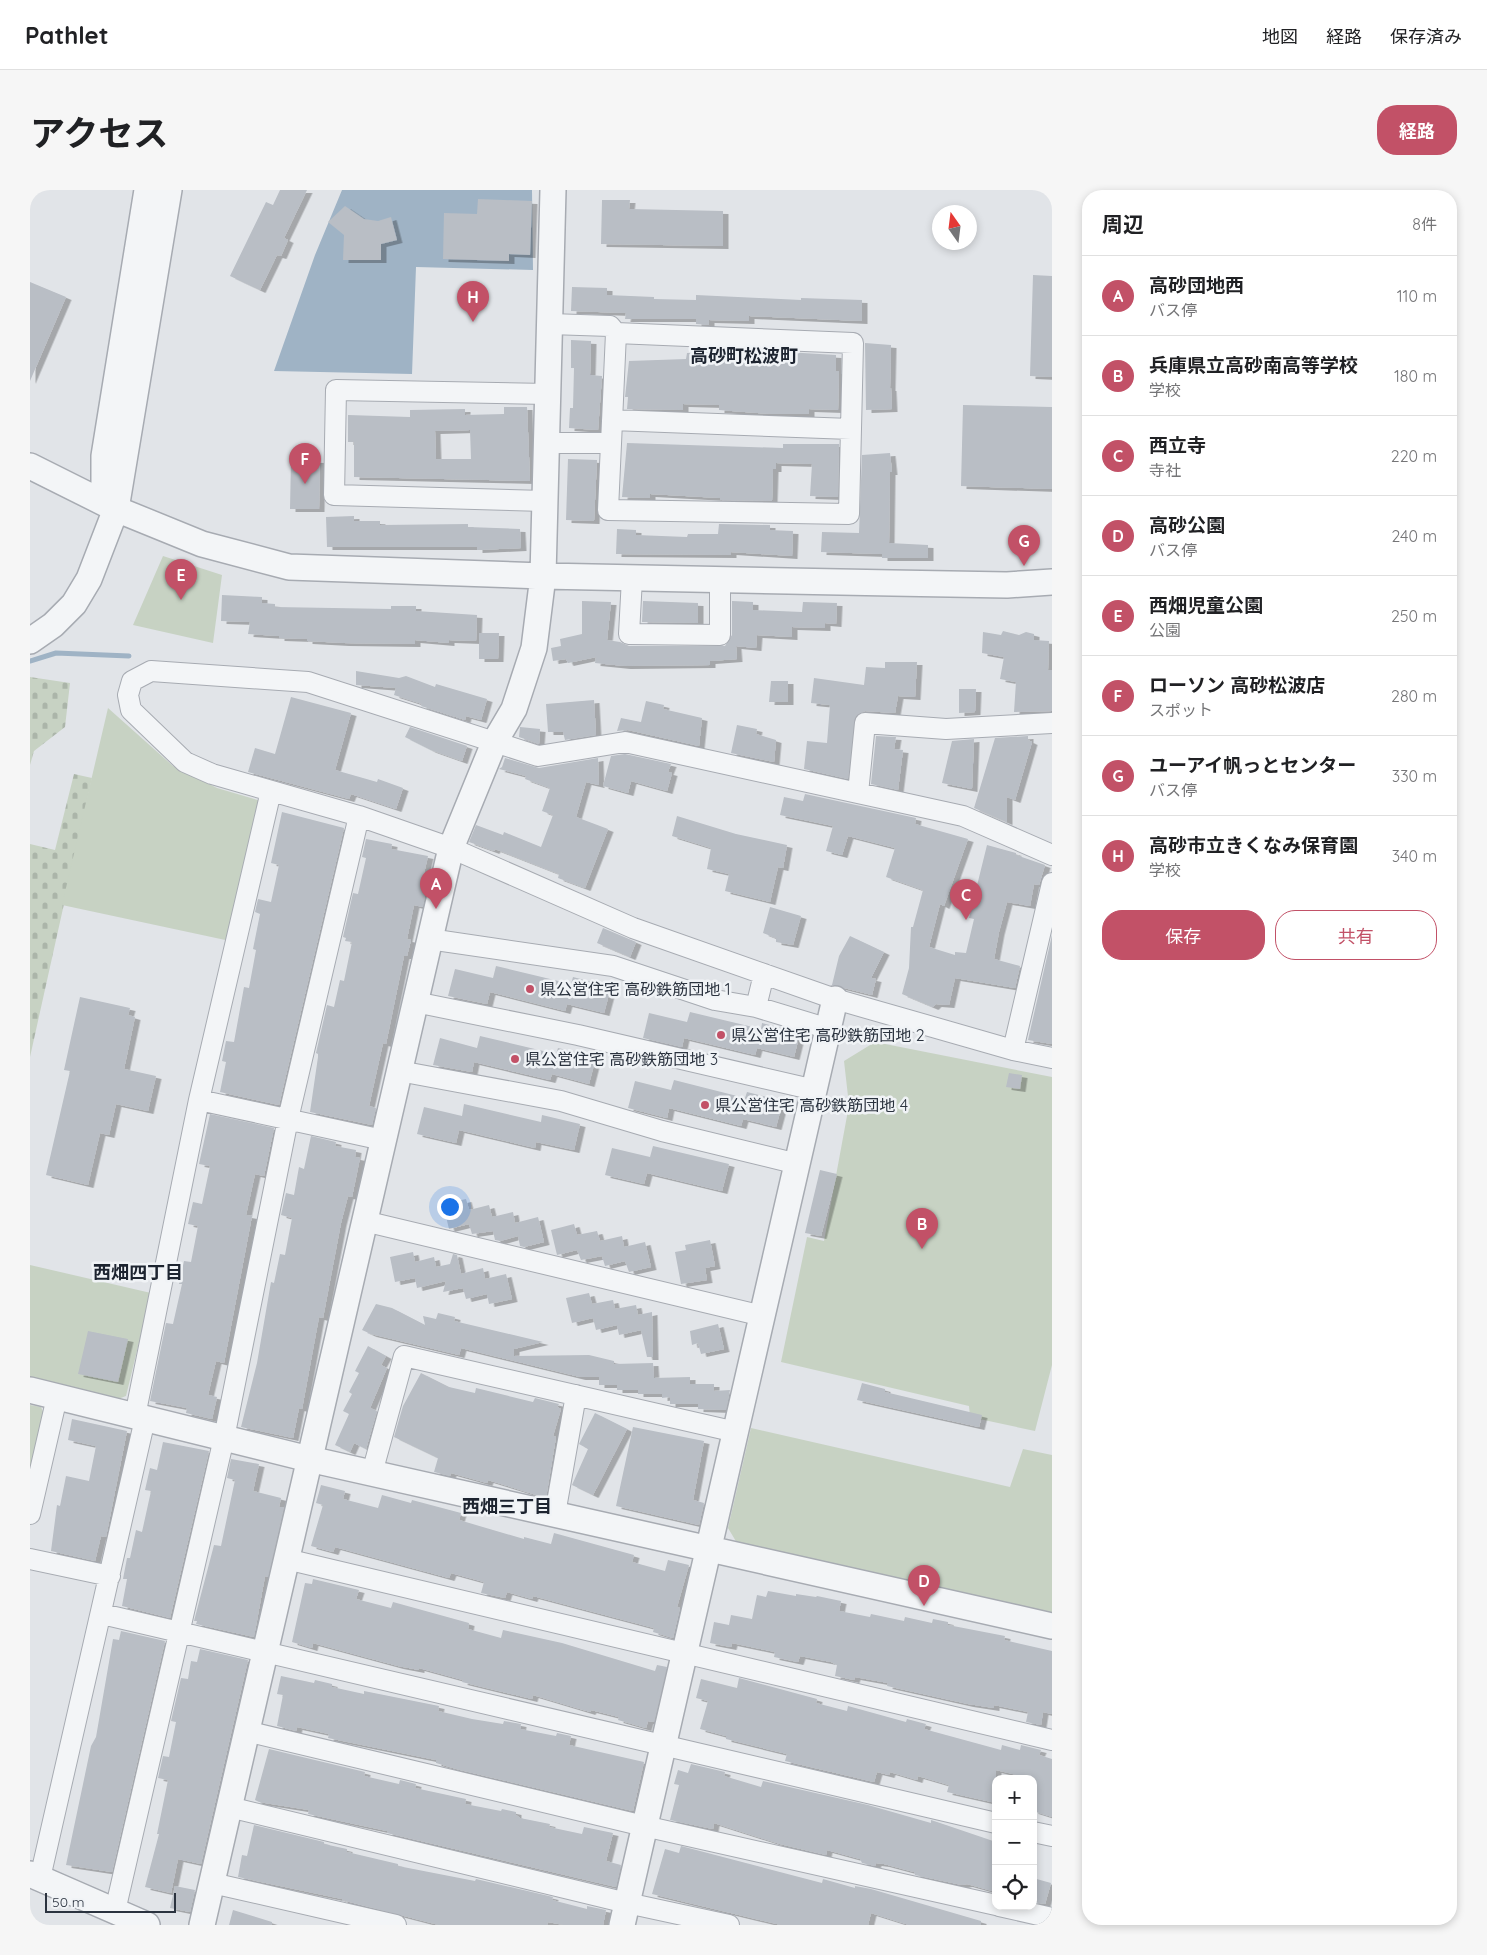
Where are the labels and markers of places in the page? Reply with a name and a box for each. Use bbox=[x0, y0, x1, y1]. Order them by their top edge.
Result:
pin: H bbox=[457, 281, 489, 322]
pin: F bbox=[289, 443, 321, 484]
pin: G bbox=[1008, 525, 1040, 566]
pin: E bbox=[165, 559, 197, 600]
pin: A bbox=[420, 868, 452, 909]
pin: C bbox=[950, 879, 982, 920]
place label: 県公営住宅 高砂鉄筋団地 1 bbox=[540, 979, 731, 999]
marker: 県公営住宅 高砂鉄筋団地 1 bbox=[524, 983, 536, 995]
place label: 県公営住宅 高砂鉄筋団地 2 bbox=[731, 1025, 925, 1045]
marker: 県公営住宅 高砂鉄筋団地 2 bbox=[715, 1029, 727, 1041]
place label: 県公営住宅 高砂鉄筋団地 3 bbox=[525, 1049, 718, 1069]
marker: 県公営住宅 高砂鉄筋団地 3 bbox=[509, 1053, 521, 1065]
place label: 県公営住宅 高砂鉄筋団地 4 bbox=[715, 1095, 908, 1115]
marker: 県公営住宅 高砂鉄筋団地 4 bbox=[699, 1099, 711, 1111]
pin: B bbox=[906, 1208, 938, 1249]
pin: D bbox=[908, 1565, 940, 1606]

